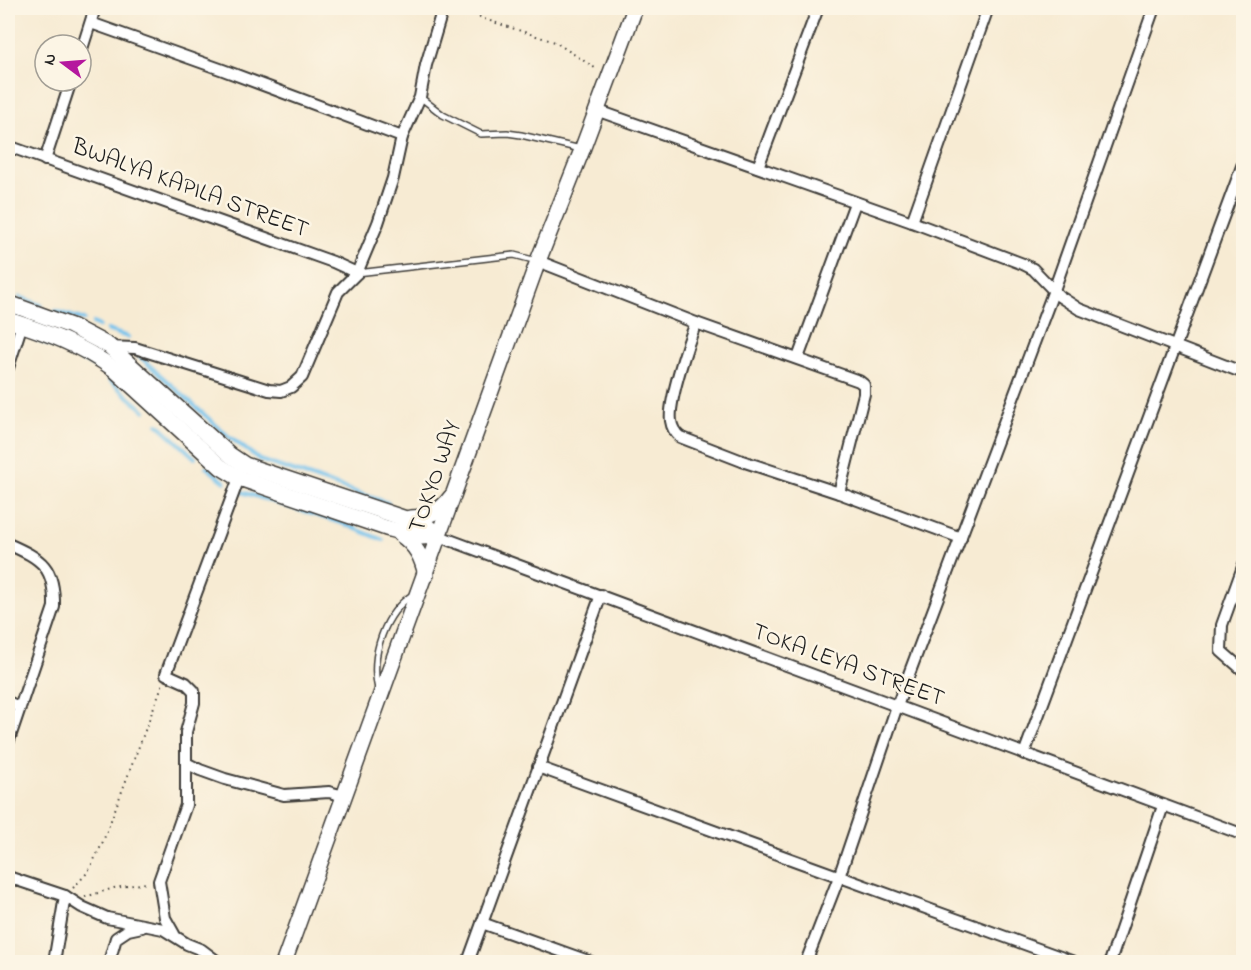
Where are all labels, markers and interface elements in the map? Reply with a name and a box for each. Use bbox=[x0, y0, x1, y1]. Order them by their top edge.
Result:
north arrow bbox=[33, 33, 93, 93]
text: N bbox=[37, 51, 64, 68]
street label: BWALYA KAPILA STREET bbox=[66, 130, 314, 248]
street label: TOKYO WAY bbox=[400, 416, 472, 538]
street label: TOKA LEYA STREET bbox=[747, 615, 949, 717]

